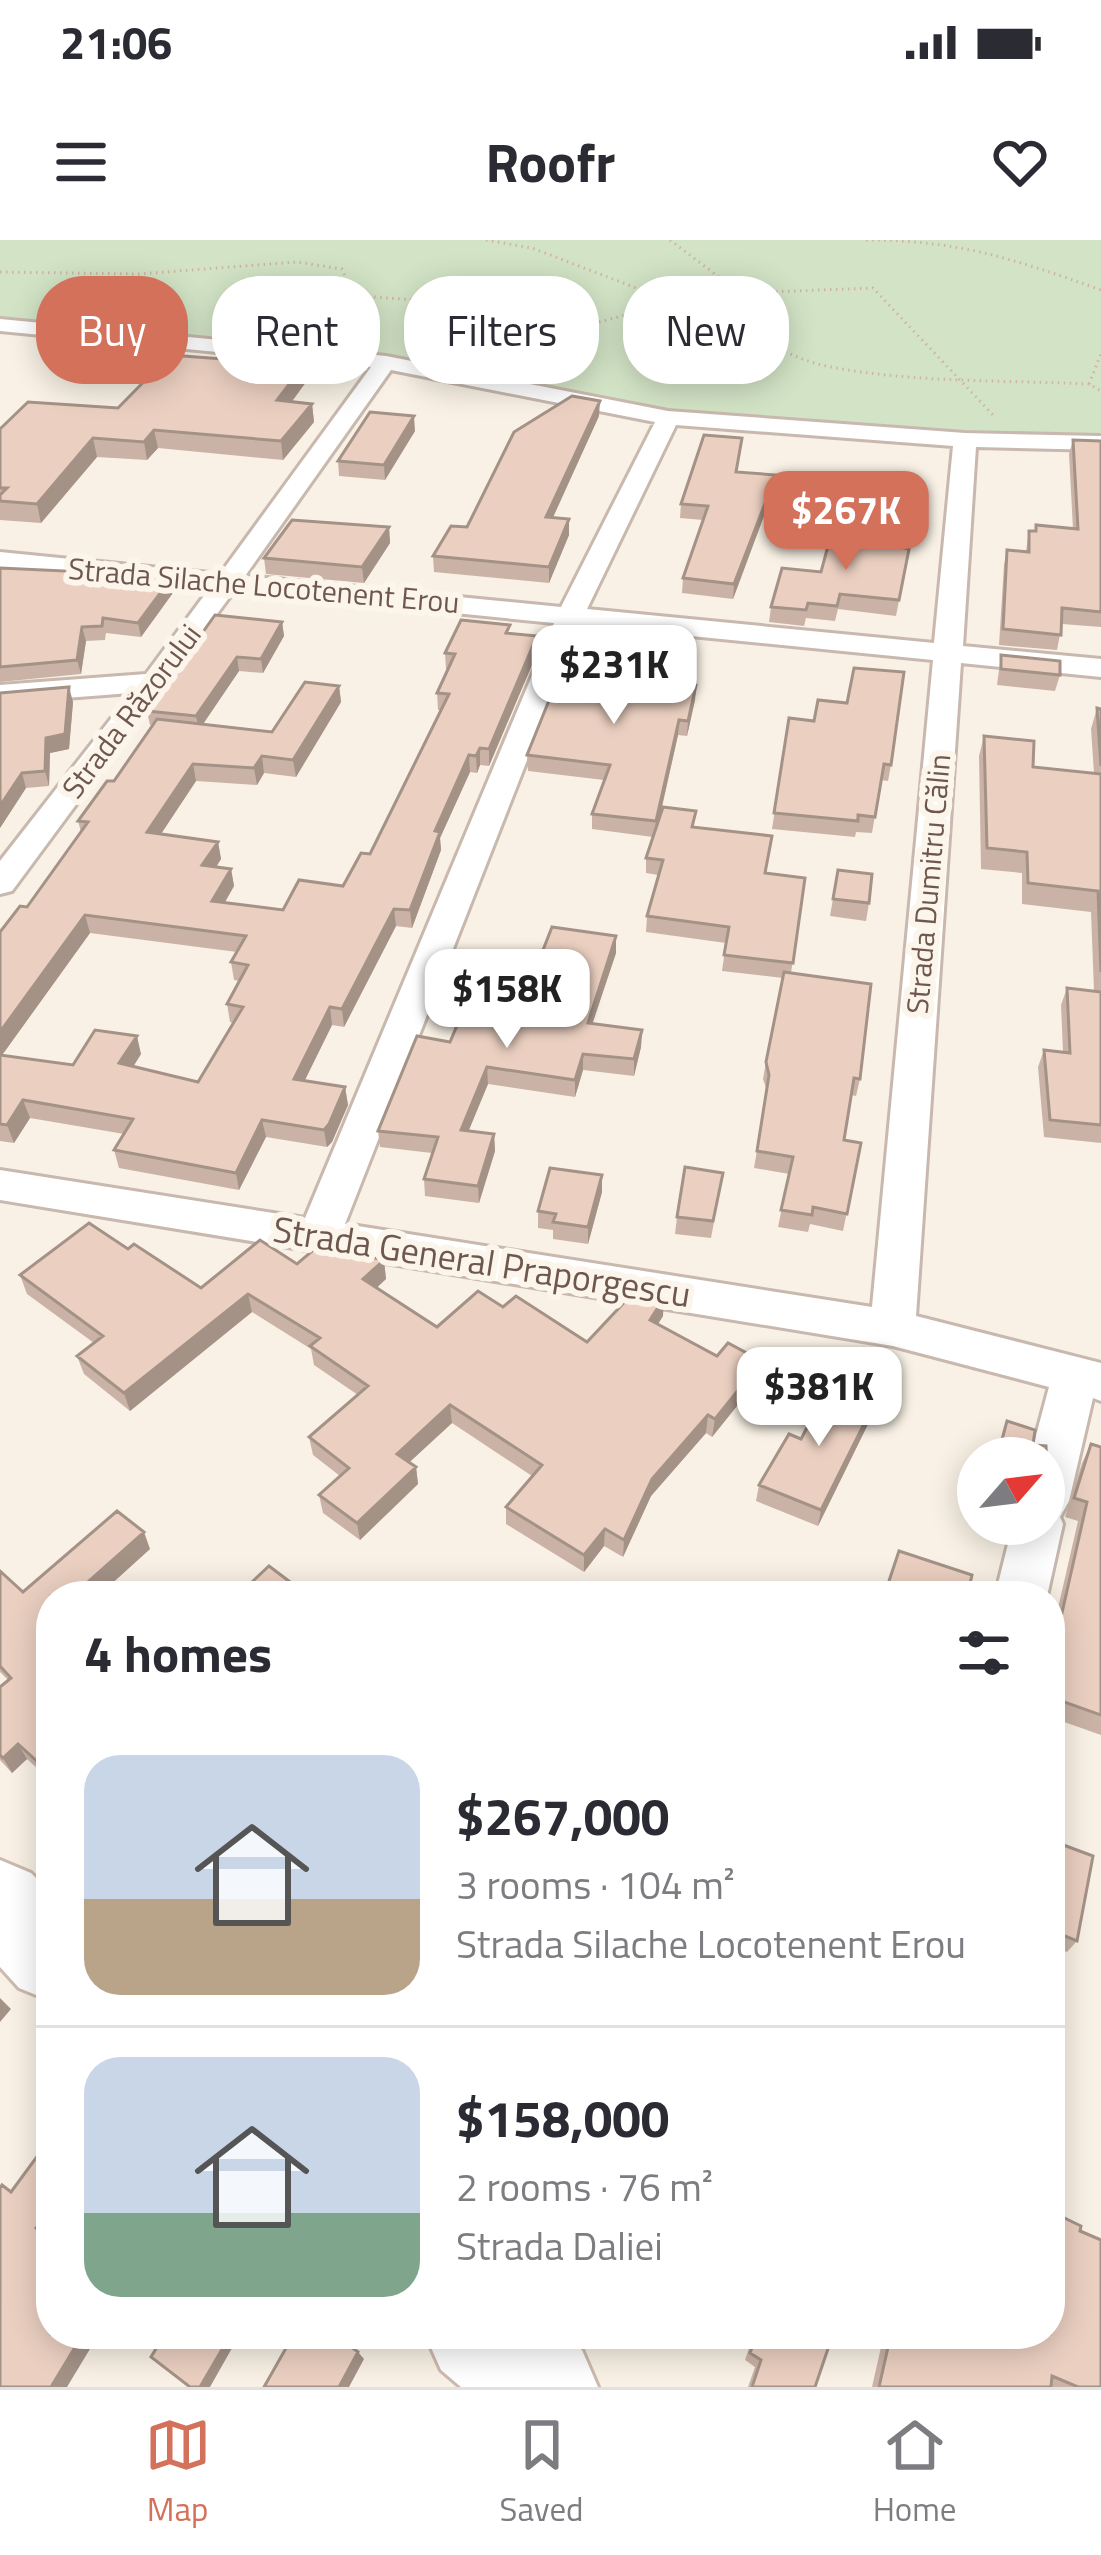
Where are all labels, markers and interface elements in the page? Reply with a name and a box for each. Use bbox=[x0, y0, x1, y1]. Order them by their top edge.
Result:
text: 21:06 bbox=[60, 8, 172, 76]
text: Roofr bbox=[486, 121, 615, 203]
icon: menu bbox=[48, 129, 114, 195]
icon: heart bbox=[987, 129, 1053, 195]
chip: Buy bbox=[36, 276, 188, 384]
chip: Rent bbox=[212, 276, 380, 384]
chip: Filters bbox=[404, 276, 599, 384]
chip: New bbox=[623, 276, 789, 384]
pin: $267K bbox=[762, 471, 930, 573]
text: $267K bbox=[791, 480, 901, 539]
street label: Strada Silache Locotenent Erou bbox=[67, 545, 461, 625]
street label: Strada Răzorului bbox=[50, 614, 212, 808]
pin: $231K bbox=[530, 625, 698, 727]
text: $231K bbox=[559, 634, 669, 693]
street label: Strada Dumitru Călin bbox=[894, 752, 962, 1016]
pin: $158K bbox=[423, 949, 591, 1051]
text: $158K bbox=[452, 958, 562, 1017]
street label: Strada General Praporgescu bbox=[269, 1201, 695, 1321]
pin: $381K bbox=[735, 1347, 903, 1449]
text: $381K bbox=[764, 1356, 874, 1415]
north arrow bbox=[957, 1437, 1065, 1545]
map controls bbox=[957, 1437, 1065, 1545]
text: 4 homes bbox=[84, 1614, 272, 1692]
icon: filters bbox=[951, 1620, 1017, 1686]
text: $267,000 bbox=[456, 1777, 669, 1855]
icon: home bbox=[180, 1803, 324, 1947]
text: 3 rooms · 104 m² bbox=[456, 1855, 735, 1914]
text: Strada Silache Locotenent Erou bbox=[456, 1914, 966, 1973]
text: $158,000 bbox=[456, 2079, 669, 2157]
icon: home bbox=[180, 2105, 324, 2249]
text: 2 rooms · 76 m² bbox=[456, 2157, 713, 2216]
text: Strada Daliei bbox=[456, 2216, 663, 2275]
tab: Map bbox=[145, 2412, 211, 2534]
tab: Saved bbox=[500, 2412, 584, 2534]
tab: Home bbox=[873, 2412, 956, 2534]

